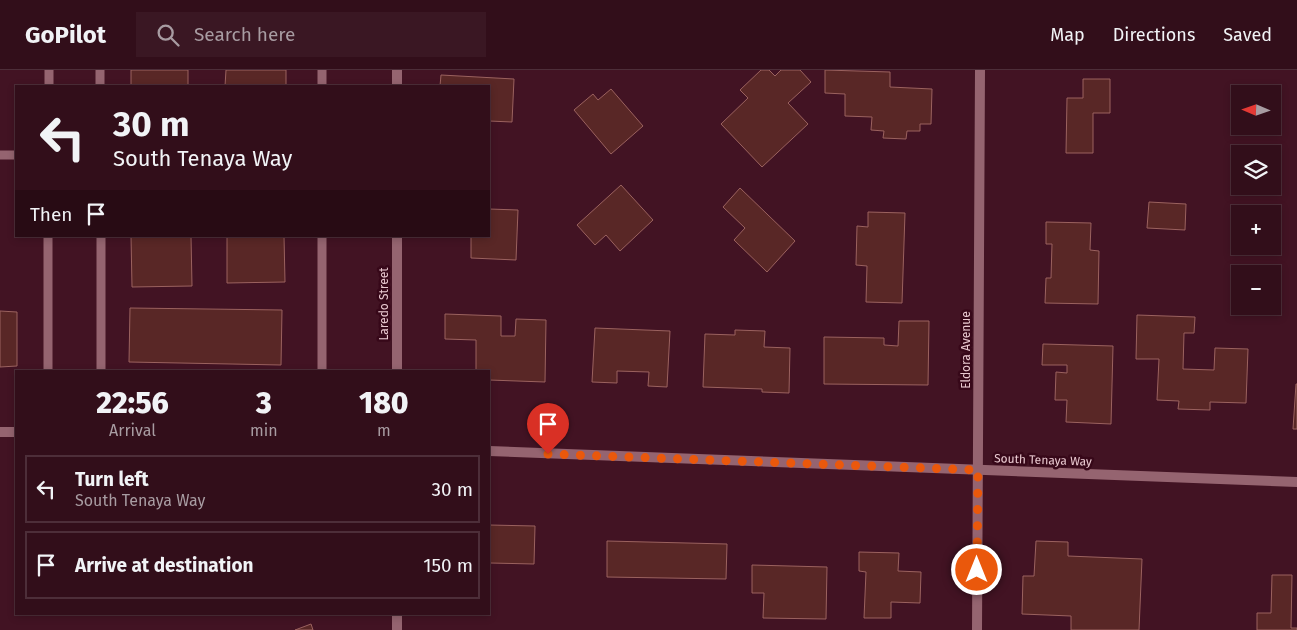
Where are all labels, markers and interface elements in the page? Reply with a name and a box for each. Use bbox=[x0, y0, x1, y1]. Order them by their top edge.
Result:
search box bbox=[136, 12, 486, 57]
text: GoPilot bbox=[25, 21, 106, 49]
icon: search bbox=[154, 21, 182, 49]
text: Search here bbox=[194, 23, 295, 46]
text: Map bbox=[1050, 24, 1085, 46]
text: Directions bbox=[1113, 24, 1195, 46]
text: Saved bbox=[1223, 24, 1272, 46]
north arrow bbox=[1231, 85, 1281, 135]
map controls bbox=[1231, 85, 1281, 315]
text: 30 m bbox=[113, 103, 190, 145]
icon: left bbox=[30, 105, 95, 170]
text: South Tenaya Way bbox=[113, 145, 292, 172]
button: layers bbox=[1231, 145, 1281, 195]
icon: arrive bbox=[82, 200, 110, 228]
text: Then bbox=[30, 203, 72, 226]
button: + bbox=[1231, 205, 1281, 255]
button: − bbox=[1231, 265, 1281, 315]
street label: Laredo Street bbox=[377, 267, 391, 341]
street label: Eldora Avenue bbox=[959, 311, 973, 389]
text: 22:56 bbox=[96, 385, 169, 421]
text: 3 bbox=[256, 385, 272, 421]
text: 180 bbox=[359, 385, 409, 421]
pin bbox=[527, 403, 569, 454]
icon: arrive bbox=[534, 410, 562, 438]
text: Arrival bbox=[109, 421, 156, 440]
text: min bbox=[250, 421, 278, 440]
text: m bbox=[377, 421, 391, 440]
street label: South Tenaya Way bbox=[994, 451, 1092, 469]
text: Turn left bbox=[75, 468, 149, 491]
icon: left bbox=[32, 475, 60, 503]
text: 30 m bbox=[432, 478, 473, 501]
text: South Tenaya Way bbox=[75, 491, 205, 510]
position arrow bbox=[950, 543, 1002, 595]
icon: arrive bbox=[32, 551, 60, 579]
text: Arrive at destination bbox=[75, 554, 254, 577]
text: 150 m bbox=[423, 554, 473, 577]

